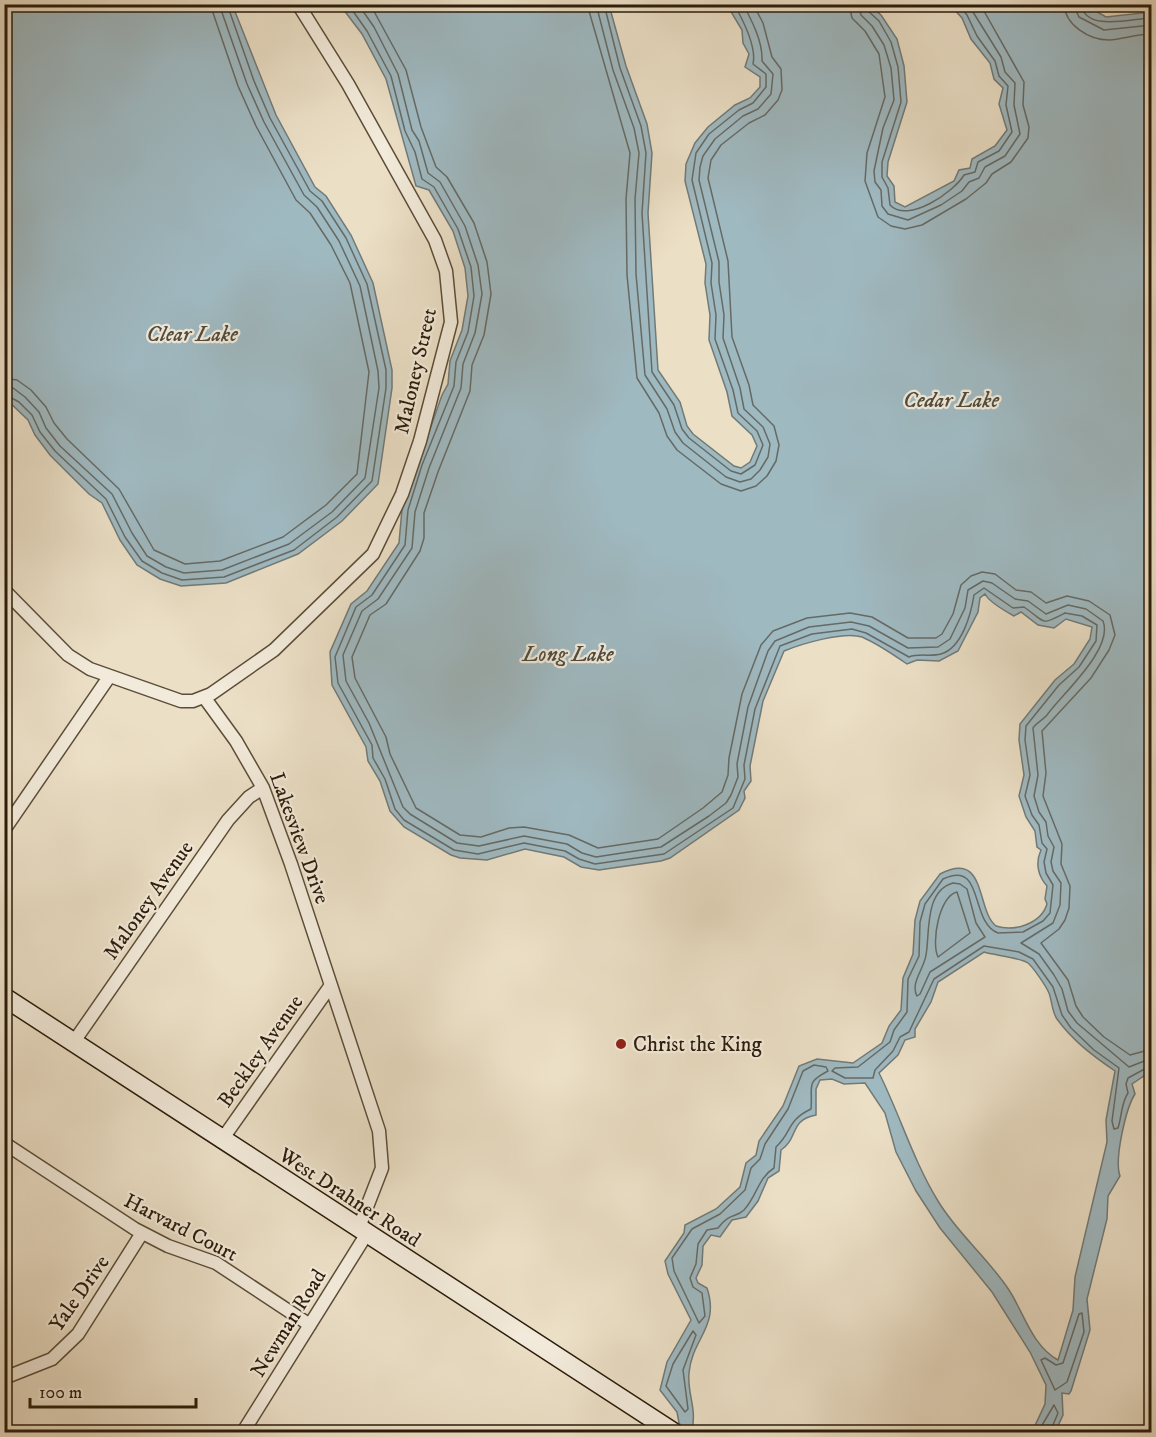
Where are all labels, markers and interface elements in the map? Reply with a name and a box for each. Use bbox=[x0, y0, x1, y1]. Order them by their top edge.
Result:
street label: Maloney Street bbox=[389, 306, 443, 437]
water label: Clear Lake bbox=[146, 321, 238, 348]
water label: Cedar Lake bbox=[903, 387, 999, 414]
water label: Long Lake bbox=[521, 641, 614, 668]
street label: Lakesview Drive bbox=[263, 769, 335, 908]
street label: Maloney Avenue bbox=[98, 836, 200, 965]
street label: Beckley Avenue bbox=[212, 990, 309, 1113]
place label: Christ the King bbox=[633, 1032, 762, 1058]
marker: Christ the King bbox=[614, 1037, 628, 1051]
street label: West Drahner Road bbox=[273, 1142, 426, 1254]
street label: Harvard Court bbox=[119, 1188, 242, 1268]
street label: Yale Drive bbox=[44, 1250, 116, 1337]
street label: Newman Road bbox=[245, 1264, 333, 1382]
scale bar bbox=[30, 1371, 196, 1409]
text: 100 m bbox=[39, 1382, 82, 1404]

